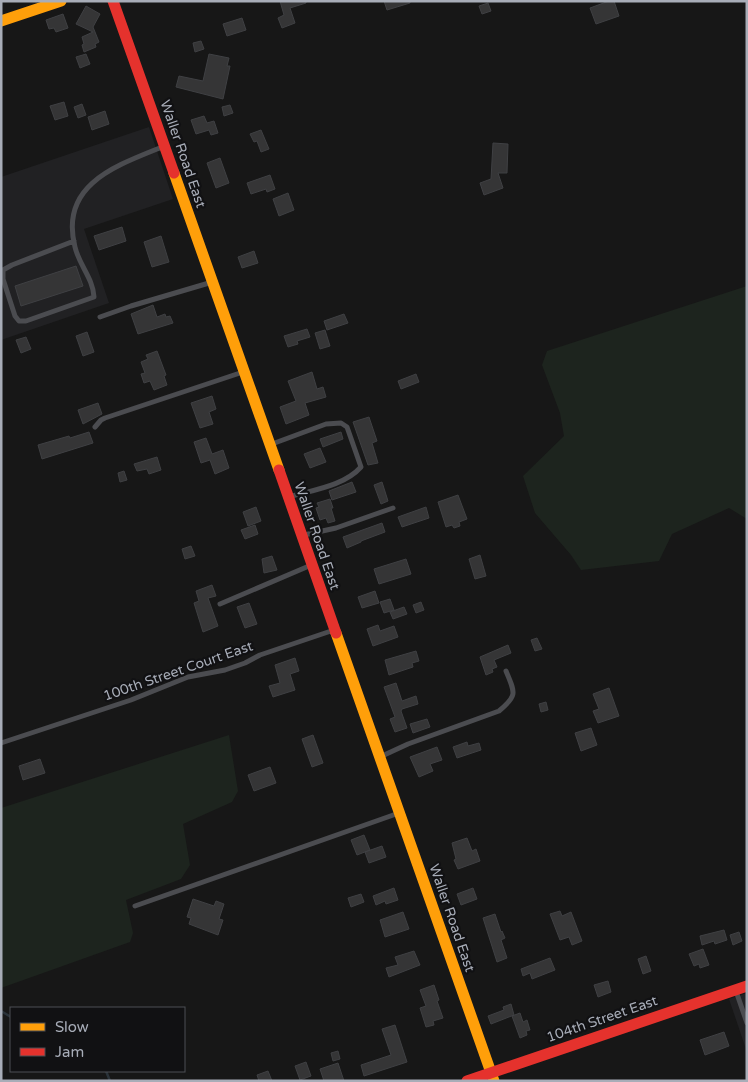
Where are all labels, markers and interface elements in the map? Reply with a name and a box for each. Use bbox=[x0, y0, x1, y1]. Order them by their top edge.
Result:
street label: Waller Road East bbox=[157, 98, 210, 211]
street label: Waller Road East bbox=[291, 480, 344, 593]
street label: 100th Street Court East bbox=[101, 637, 256, 705]
street label: Waller Road East bbox=[426, 862, 479, 975]
street label: 104th Street East bbox=[544, 992, 660, 1046]
legend bbox=[10, 1007, 185, 1072]
text: Slow bbox=[55, 1018, 89, 1036]
text: Jam bbox=[55, 1043, 84, 1061]

